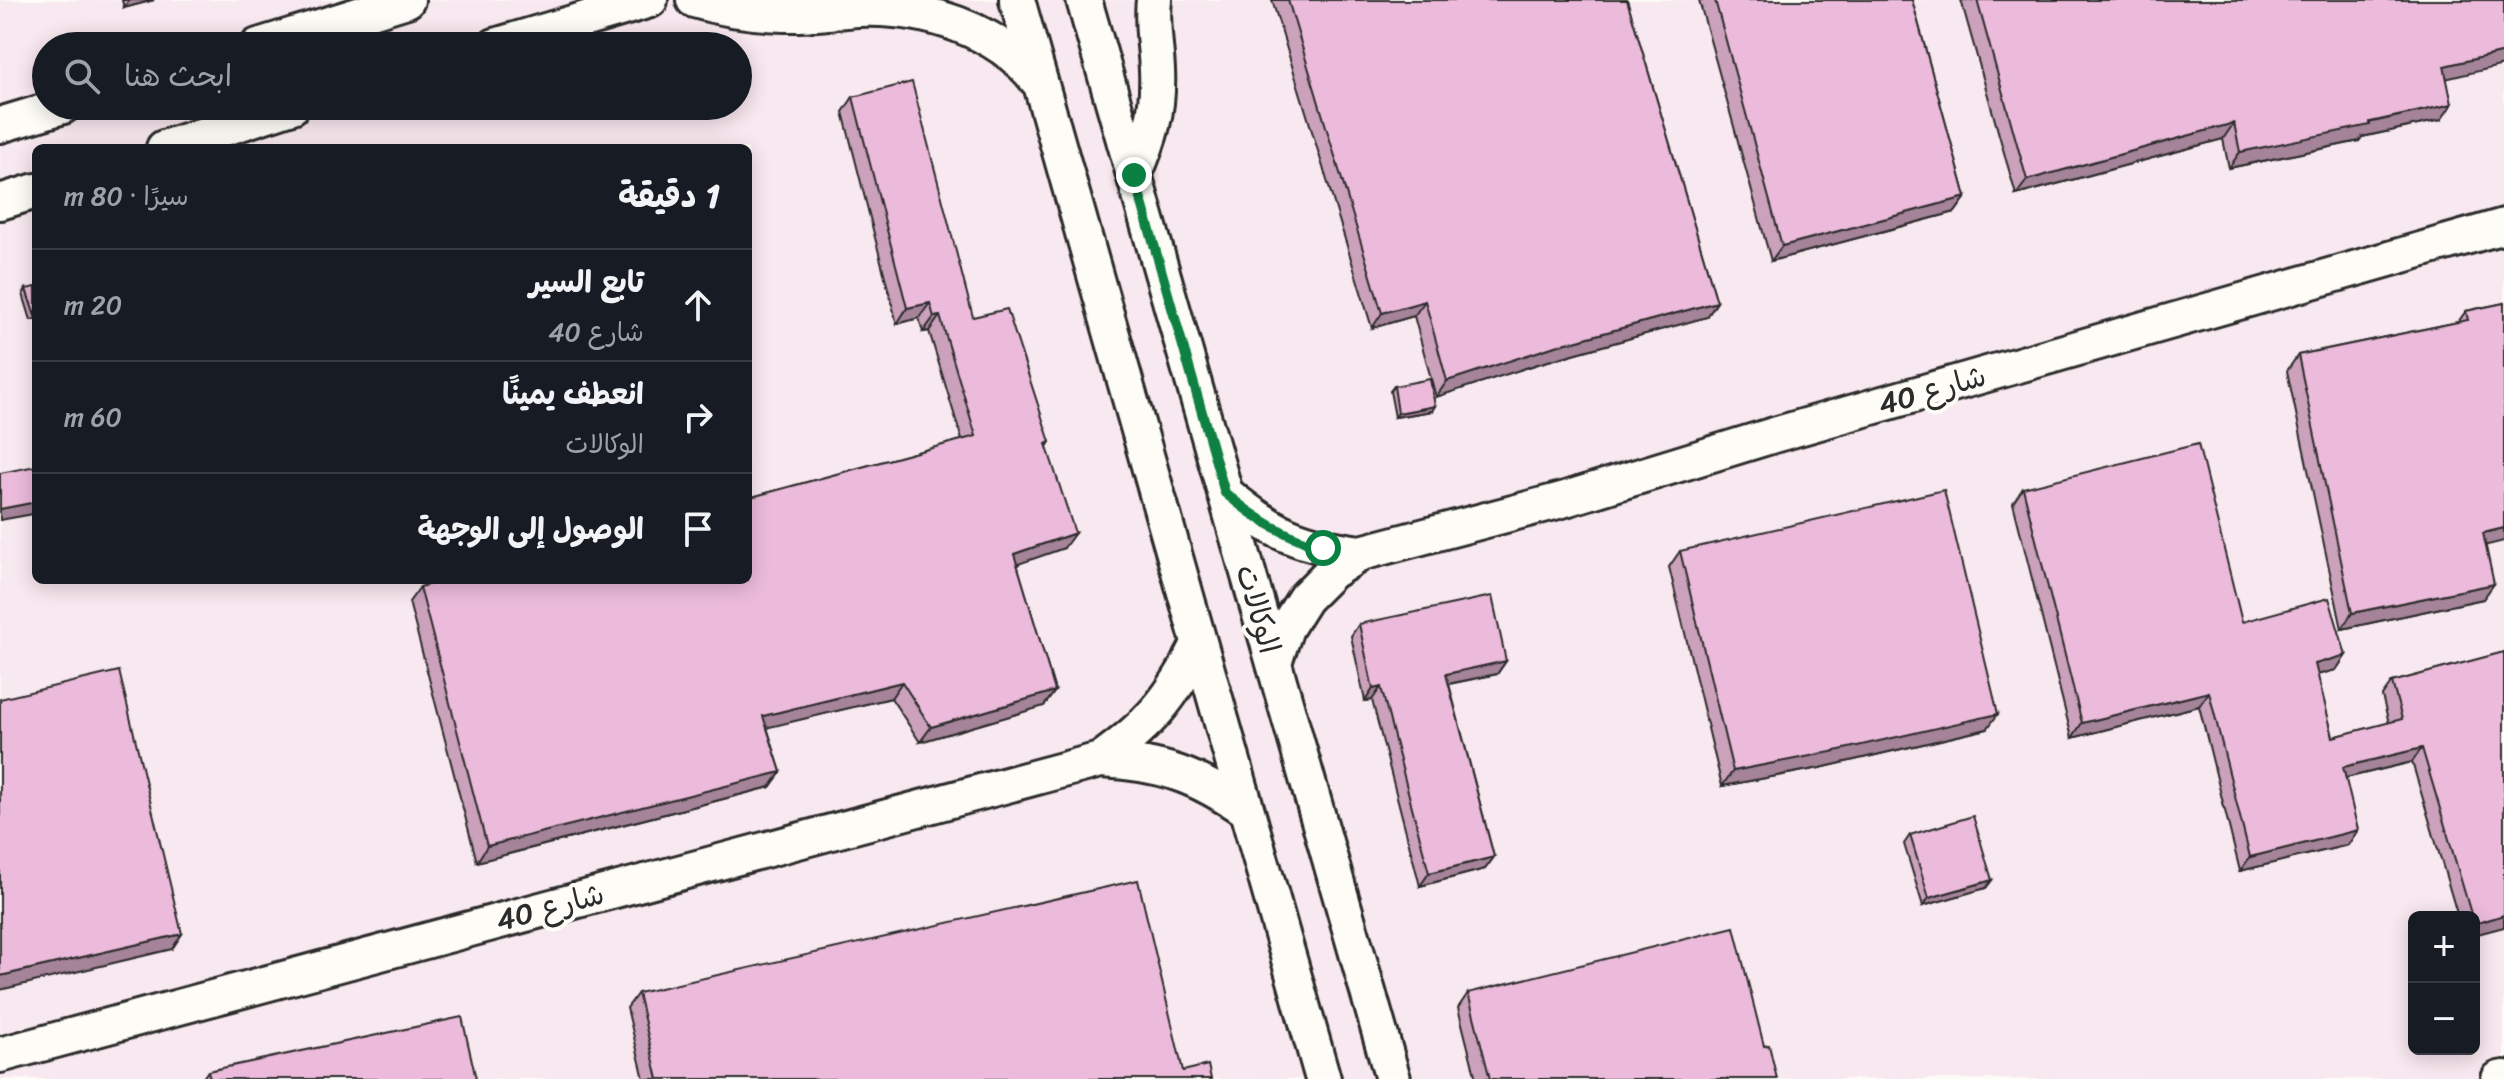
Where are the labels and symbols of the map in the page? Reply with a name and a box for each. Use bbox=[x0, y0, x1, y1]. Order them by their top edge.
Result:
route end bbox=[1116, 157, 1152, 193]
street label: شارع 40 bbox=[1871, 349, 1993, 431]
route start bbox=[1305, 530, 1341, 566]
street label: الوكالات bbox=[1220, 558, 1296, 660]
street label: شارع 40 bbox=[490, 867, 610, 947]

